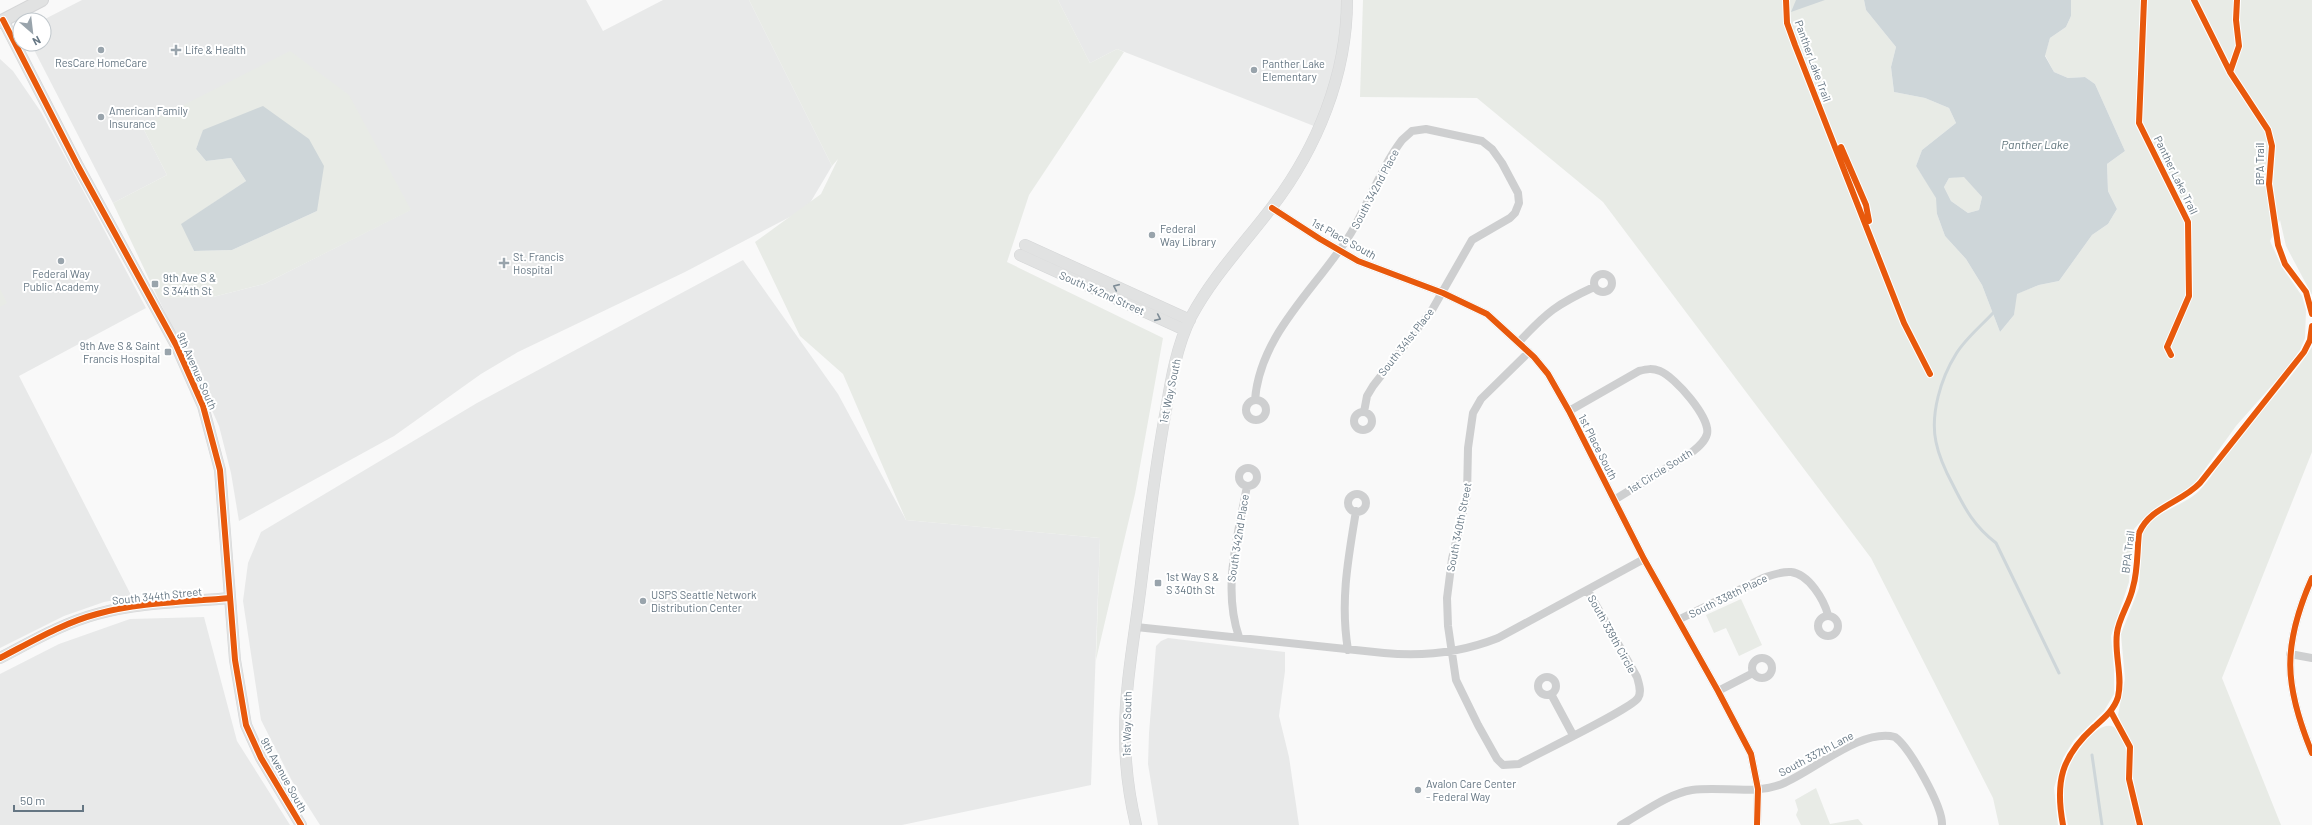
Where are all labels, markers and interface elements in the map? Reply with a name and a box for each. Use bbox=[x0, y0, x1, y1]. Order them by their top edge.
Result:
north arrow bbox=[12, 12, 52, 52]
street label: Panther Lake Trail bbox=[1793, 18, 1834, 103]
text: N bbox=[31, 34, 43, 49]
place label: Life & Health bbox=[185, 43, 246, 56]
marker: Life & Health bbox=[170, 44, 182, 56]
marker: ResCare HomeCare bbox=[96, 45, 106, 55]
place label: ResCare HomeCare bbox=[55, 56, 147, 69]
place label: Panther Lake Elementary bbox=[1262, 57, 1325, 83]
marker: Panther Lake Elementary bbox=[1249, 65, 1259, 75]
place label: American Family Insurance bbox=[109, 104, 188, 130]
marker: American Family Insurance bbox=[96, 112, 106, 122]
street label: Panther Lake Trail bbox=[2152, 133, 2201, 216]
water label: Panther Lake bbox=[2001, 137, 2069, 151]
street label: BPA Trail bbox=[2253, 143, 2266, 185]
street label: South 342nd Place bbox=[1348, 147, 1401, 231]
street label: 1st Place South bbox=[1310, 215, 1379, 262]
place label: Federal Way Library bbox=[1160, 222, 1216, 248]
marker: Federal Way Library bbox=[1147, 230, 1157, 240]
place label: St. Francis Hospital bbox=[513, 250, 564, 276]
marker: Federal Way Public Academy bbox=[56, 256, 66, 266]
marker: St. Francis Hospital bbox=[498, 257, 510, 269]
place label: Federal Way Public Academy bbox=[23, 267, 99, 293]
street label: South 342nd Street bbox=[1057, 268, 1147, 317]
place label: 9th Ave S & S 344th St bbox=[163, 271, 216, 297]
marker: 9th Ave S & S 344th St bbox=[150, 279, 160, 289]
one-way arrow bbox=[1112, 284, 1120, 292]
street label: South 341st Place bbox=[1375, 305, 1436, 378]
one-way arrow bbox=[1153, 313, 1161, 321]
street label: 9th Avenue South bbox=[175, 330, 220, 412]
place label: 9th Ave S & Saint Francis Hospital bbox=[80, 339, 160, 365]
marker: 9th Ave S & Saint Francis Hospital bbox=[163, 347, 173, 357]
street label: 1st Way South bbox=[1156, 357, 1183, 424]
street label: 1st Place South bbox=[1576, 412, 1621, 482]
street label: 1st Circle South bbox=[1625, 446, 1694, 496]
street label: South 340th Street bbox=[1443, 481, 1474, 573]
street label: South 342nd Place bbox=[1224, 493, 1251, 583]
street label: BPA Trail bbox=[2118, 530, 2137, 574]
place label: 1st Way S & S 340th St bbox=[1166, 570, 1219, 596]
street label: South 338th Place bbox=[1686, 571, 1769, 620]
marker: 1st Way S & S 340th St bbox=[1153, 578, 1163, 588]
street label: South 344th Street bbox=[111, 584, 203, 607]
place label: USPS Seattle Network Distribution Center bbox=[651, 588, 757, 614]
street label: South 339th Circle bbox=[1586, 592, 1639, 675]
marker: USPS Seattle Network Distribution Center bbox=[638, 596, 648, 606]
street label: 1st Way South bbox=[1119, 691, 1134, 757]
street label: South 337th Lane bbox=[1776, 728, 1855, 779]
street label: 9th Avenue South bbox=[259, 735, 310, 814]
place label: Avalon Care Center - Federal Way bbox=[1426, 777, 1516, 803]
marker: Avalon Care Center - Federal Way bbox=[1413, 785, 1423, 795]
scale bar bbox=[14, 787, 83, 813]
text: 50 m bbox=[20, 793, 45, 807]

